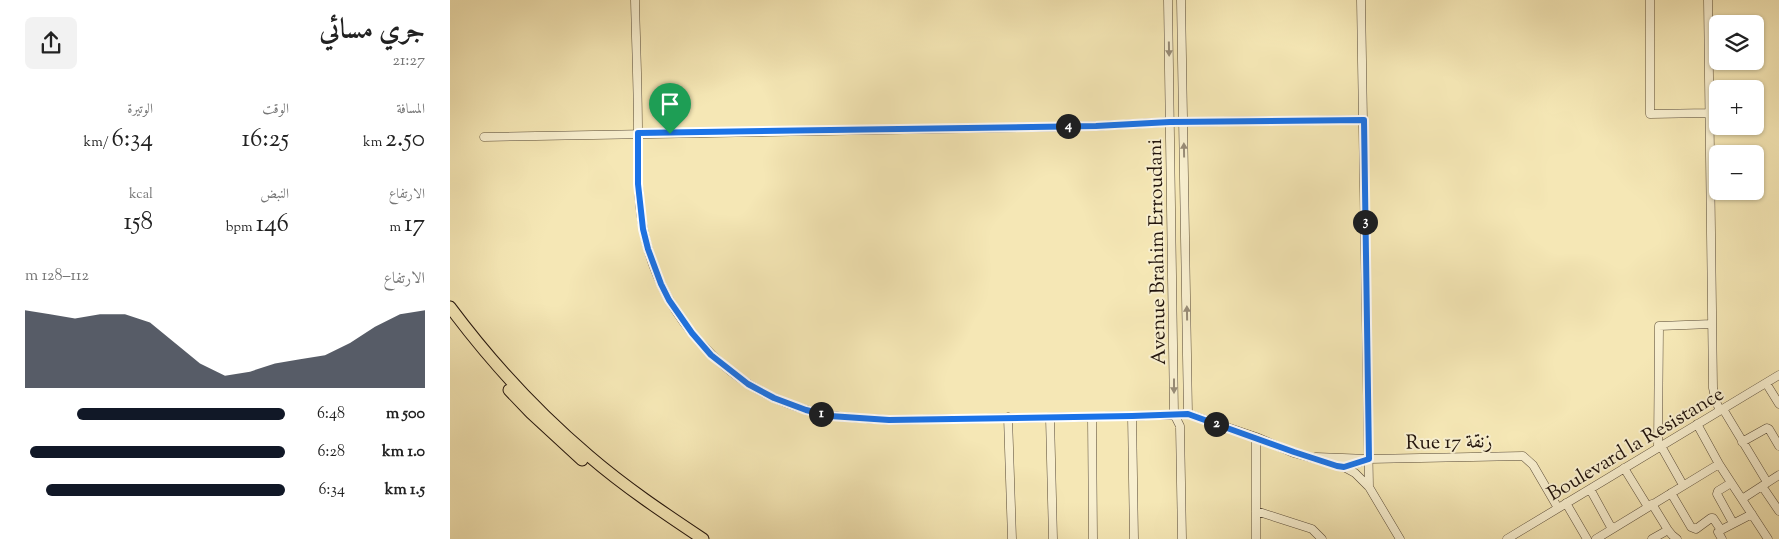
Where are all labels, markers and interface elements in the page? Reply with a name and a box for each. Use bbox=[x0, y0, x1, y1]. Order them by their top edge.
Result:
text: جري مسائي bbox=[319, 11, 425, 51]
map controls bbox=[1709, 15, 1764, 200]
button: layers bbox=[1709, 15, 1764, 70]
button: share bbox=[25, 17, 77, 69]
one-way arrow bbox=[1165, 41, 1173, 57]
text: 21:27 bbox=[392, 50, 425, 73]
button: + bbox=[1709, 80, 1764, 135]
pin bbox=[649, 83, 691, 134]
icon: arrive bbox=[656, 90, 684, 118]
text: الوتيرة bbox=[127, 100, 153, 120]
text: الوقت bbox=[262, 100, 289, 120]
text: المسافة bbox=[396, 100, 425, 120]
pin: 4 bbox=[1056, 114, 1080, 138]
text: 4 bbox=[1065, 116, 1072, 136]
text: 6:34 bbox=[112, 122, 153, 158]
text: 16:25 bbox=[242, 122, 289, 158]
text: 2.50 bbox=[385, 122, 425, 158]
text: /km bbox=[84, 133, 112, 153]
text: km bbox=[363, 133, 385, 153]
street label: Avenue Brahim Erroudani bbox=[1142, 138, 1175, 365]
one-way arrow bbox=[1180, 142, 1188, 158]
button: − bbox=[1709, 145, 1764, 200]
text: kcal bbox=[129, 185, 153, 205]
text: النبض bbox=[260, 185, 289, 205]
text: الارتفاع bbox=[389, 185, 425, 205]
text: 158 bbox=[123, 205, 153, 241]
text: 146 bbox=[256, 207, 289, 243]
text: 17 bbox=[404, 207, 425, 243]
pin: 3 bbox=[1352, 210, 1378, 234]
text: 3 bbox=[1363, 212, 1368, 232]
text: bpm bbox=[226, 218, 256, 238]
text: m bbox=[389, 218, 404, 238]
text: 112–128 m bbox=[25, 265, 89, 288]
text: الارتفاع bbox=[383, 268, 425, 291]
one-way arrow bbox=[1182, 304, 1190, 320]
one-way arrow bbox=[1170, 378, 1178, 394]
street label: Boulevard la Resistance bbox=[1542, 381, 1730, 509]
pin: 1 bbox=[808, 402, 834, 426]
text: 6:48 bbox=[317, 403, 345, 426]
text: 500 m bbox=[386, 403, 425, 426]
text: 1 bbox=[819, 404, 824, 424]
pin: 2 bbox=[1204, 412, 1228, 436]
text: 2 bbox=[1213, 414, 1220, 434]
street label: Rue 17 زنقة bbox=[1405, 428, 1493, 459]
text: 6:28 bbox=[318, 441, 345, 464]
text: 1.0 km bbox=[382, 441, 425, 464]
text: 6:34 bbox=[319, 479, 345, 502]
text: 1.5 km bbox=[385, 479, 425, 502]

